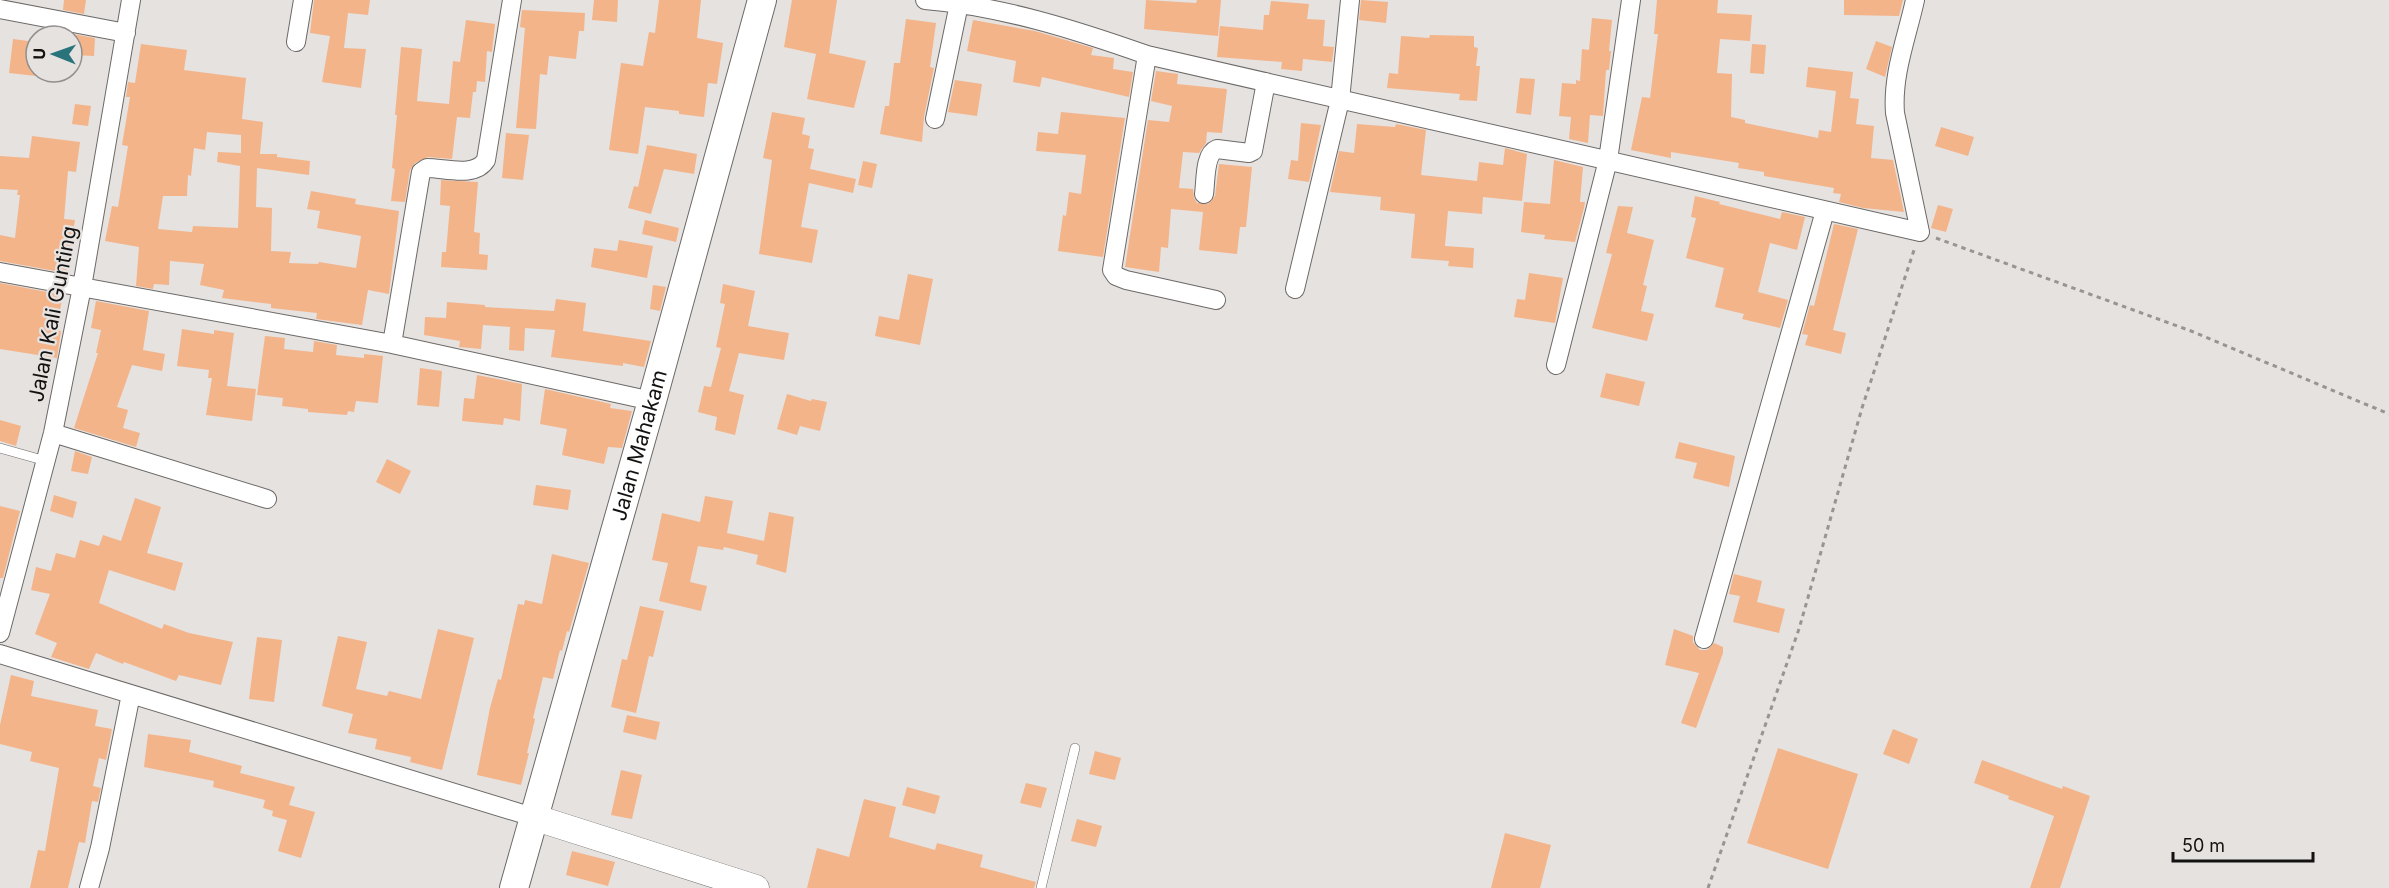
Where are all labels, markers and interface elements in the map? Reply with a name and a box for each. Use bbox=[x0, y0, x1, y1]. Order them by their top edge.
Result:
north arrow bbox=[24, 24, 84, 84]
text: U bbox=[29, 48, 49, 60]
street label: Jalan Kali Gunting bbox=[23, 224, 82, 404]
street label: Jalan Mahakam bbox=[606, 367, 672, 524]
scale bar bbox=[2173, 825, 2312, 863]
text: 50 m bbox=[2182, 835, 2225, 856]

